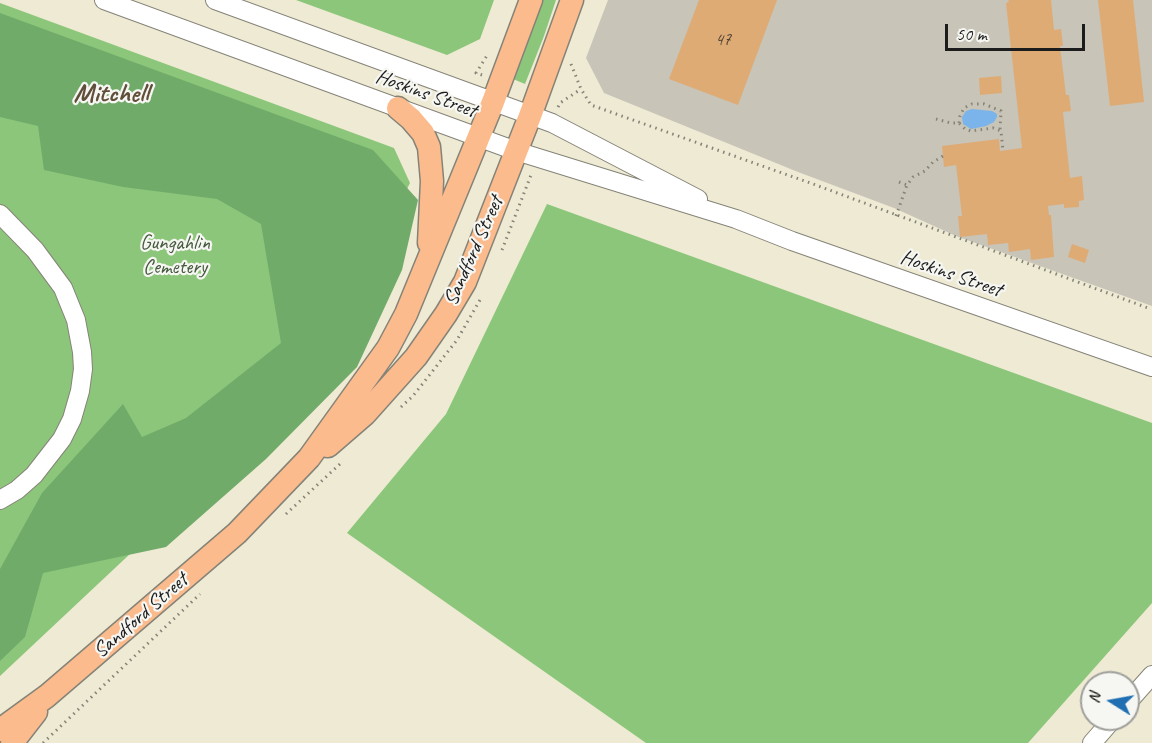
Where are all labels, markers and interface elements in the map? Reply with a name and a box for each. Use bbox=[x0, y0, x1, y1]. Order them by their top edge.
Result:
scale bar bbox=[948, 12, 1088, 50]
text: 50 m bbox=[956, 23, 987, 45]
house number: 47 bbox=[715, 29, 731, 51]
street label: Hoskins Street bbox=[372, 64, 480, 124]
district label: Mitchell bbox=[73, 78, 149, 110]
street label: Sandford Street bbox=[439, 192, 509, 310]
park label: Gungahlin Cemetery bbox=[140, 230, 210, 280]
street label: Hoskins Street bbox=[897, 245, 1005, 303]
street label: Sandford Street bbox=[89, 568, 193, 664]
north arrow bbox=[1080, 671, 1140, 731]
text: N bbox=[1084, 691, 1105, 705]

